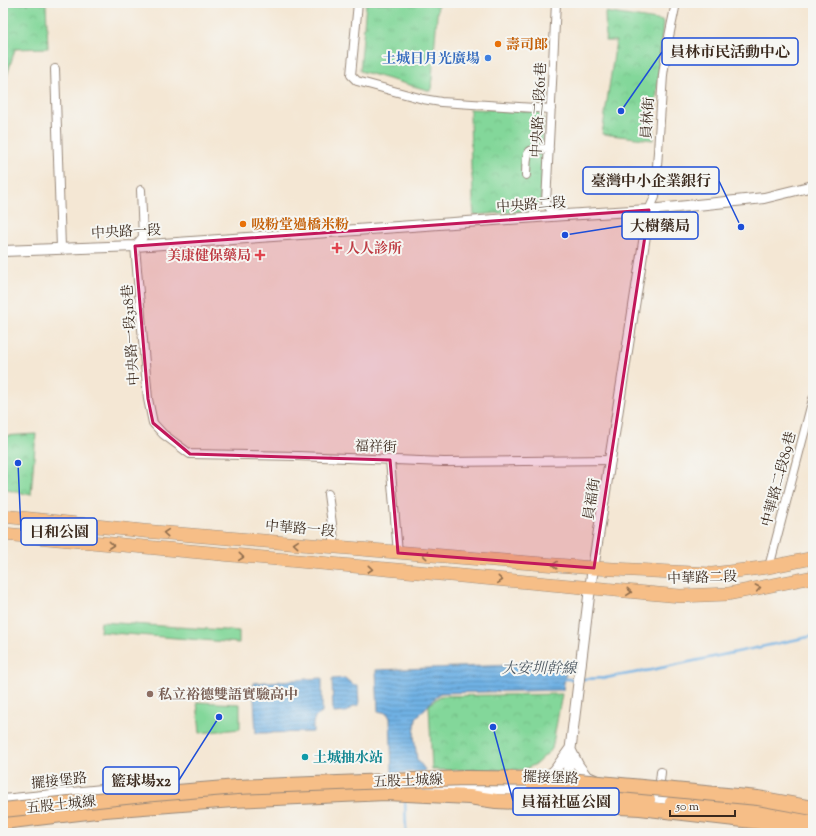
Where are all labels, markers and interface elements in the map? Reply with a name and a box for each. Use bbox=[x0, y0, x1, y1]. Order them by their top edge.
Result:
place label: 壽司郎 bbox=[506, 36, 548, 56]
callout: 員林市民活動中心 bbox=[662, 38, 798, 65]
marker: 壽司郎 bbox=[493, 39, 503, 49]
text: 員林市民活動中心 bbox=[670, 43, 790, 64]
place label: 土城日月光廣場 bbox=[382, 50, 480, 70]
marker: 土城日月光廣場 bbox=[483, 53, 493, 63]
street label: 中央路二段61巷 bbox=[528, 62, 552, 158]
street label: 員林街 bbox=[638, 96, 660, 140]
callout: 臺灣中小企業銀行 bbox=[583, 167, 719, 194]
text: 臺灣中小企業銀行 bbox=[591, 172, 711, 193]
street label: 中央路二段 bbox=[496, 194, 567, 218]
callout: 大樹藥局 bbox=[622, 212, 698, 239]
place label: 吸粉堂過橋米粉 bbox=[251, 216, 349, 236]
text: 大樹藥局 bbox=[630, 217, 690, 238]
marker: 吸粉堂過橋米粉 bbox=[238, 219, 248, 229]
street label: 中央路一段 bbox=[91, 221, 162, 245]
place label: 人人診所 bbox=[346, 240, 402, 260]
marker: 人人診所 bbox=[331, 242, 343, 254]
place label: 美康健保藥局 bbox=[167, 247, 251, 267]
marker: 美康健保藥局 bbox=[254, 249, 266, 261]
street label: 中央路一段318巷 bbox=[118, 284, 146, 386]
street label: 中華路二段89巷 bbox=[758, 430, 802, 529]
street label: 福祥街 bbox=[355, 437, 397, 459]
street label: 員福街 bbox=[580, 477, 606, 522]
street label: 中華路一段 bbox=[264, 517, 336, 543]
callout: 日和公園 bbox=[21, 518, 97, 545]
text: 日和公園 bbox=[29, 523, 89, 544]
one-way arrow bbox=[163, 528, 169, 537]
one-way arrow bbox=[293, 539, 299, 548]
one-way arrow bbox=[108, 540, 115, 549]
one-way arrow bbox=[422, 550, 428, 559]
one-way arrow bbox=[238, 552, 244, 561]
one-way arrow bbox=[552, 560, 558, 569]
one-way arrow bbox=[367, 564, 373, 573]
street label: 中華路二段 bbox=[667, 568, 737, 590]
one-way arrow bbox=[497, 576, 503, 585]
one-way arrow bbox=[755, 585, 761, 593]
one-way arrow bbox=[626, 587, 632, 596]
water label: 大安圳幹線 bbox=[501, 659, 578, 680]
place label: 私立裕德雙語實驗高中 bbox=[158, 686, 298, 706]
marker: 私立裕德雙語實驗高中 bbox=[145, 689, 155, 699]
place label: 土城抽水站 bbox=[313, 749, 383, 769]
marker: 土城抽水站 bbox=[300, 752, 310, 762]
callout: 籃球場x2 bbox=[103, 767, 179, 794]
street label: 擺接堡路 bbox=[523, 768, 579, 790]
street label: 擺接堡路 bbox=[30, 769, 88, 795]
street label: 五股土城線 bbox=[373, 771, 443, 793]
text: 籃球場x2 bbox=[111, 772, 172, 793]
callout: 員福社區公園 bbox=[513, 788, 619, 815]
street label: 五股土城線 bbox=[25, 792, 97, 820]
scale bar bbox=[670, 792, 735, 818]
text: 員福社區公園 bbox=[521, 793, 611, 814]
text: 50 m bbox=[675, 798, 699, 816]

